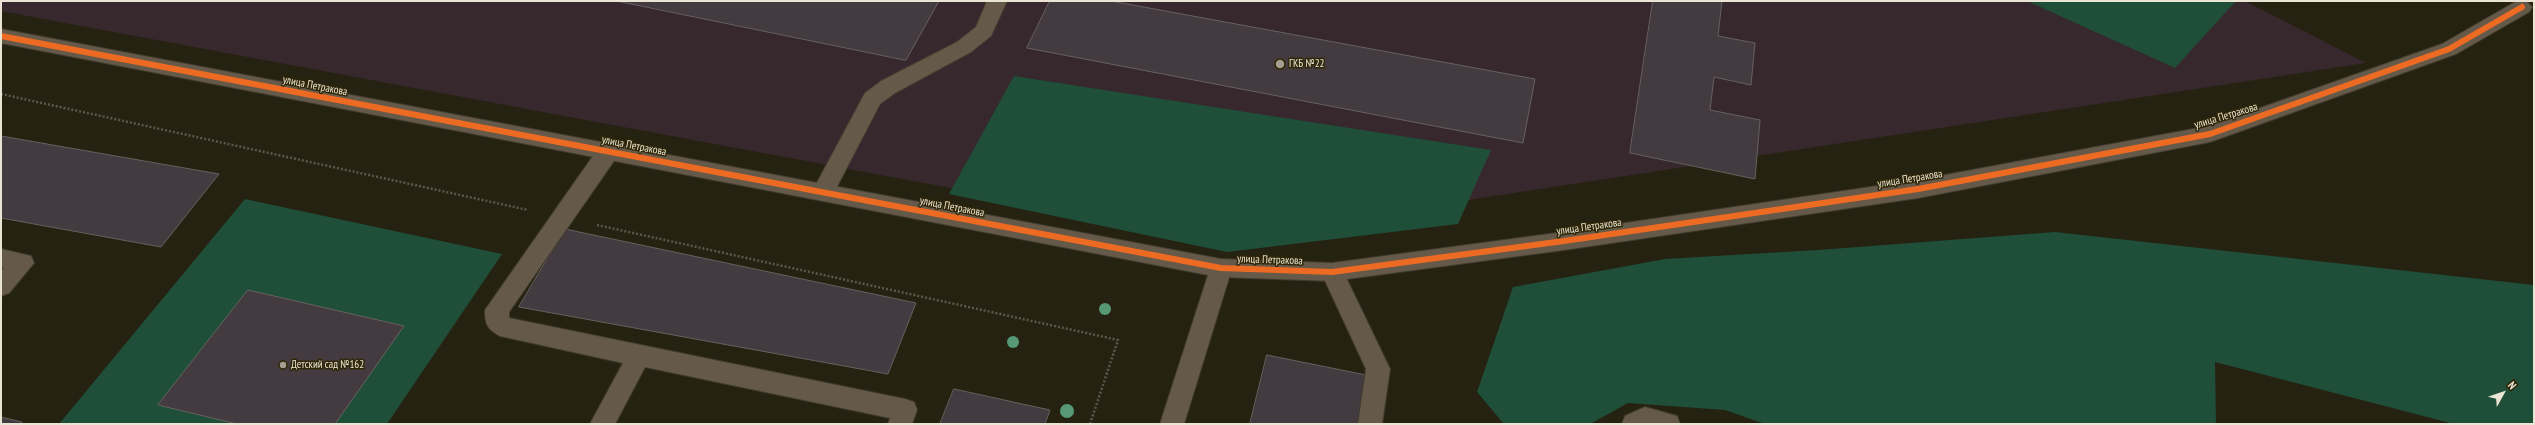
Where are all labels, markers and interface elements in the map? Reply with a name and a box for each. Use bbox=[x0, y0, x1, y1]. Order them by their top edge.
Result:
place label: ГКБ №22 bbox=[1289, 57, 1325, 71]
marker: ГКБ №22 bbox=[1274, 58, 1286, 70]
street label: улица Петракова bbox=[282, 73, 348, 99]
street label: улица Петракова bbox=[2193, 100, 2259, 132]
street label: улица Петракова bbox=[601, 133, 667, 159]
street label: улица Петракова bbox=[1877, 167, 1943, 191]
street label: улица Петракова bbox=[919, 194, 985, 220]
street label: улица Петракова bbox=[1556, 216, 1622, 238]
street label: улица Петракова bbox=[1237, 252, 1303, 268]
place label: Детский сад №162 bbox=[291, 358, 364, 372]
marker: Детский сад №162 bbox=[278, 360, 288, 370]
north arrow bbox=[2483, 373, 2523, 413]
text: N bbox=[2505, 379, 2519, 392]

